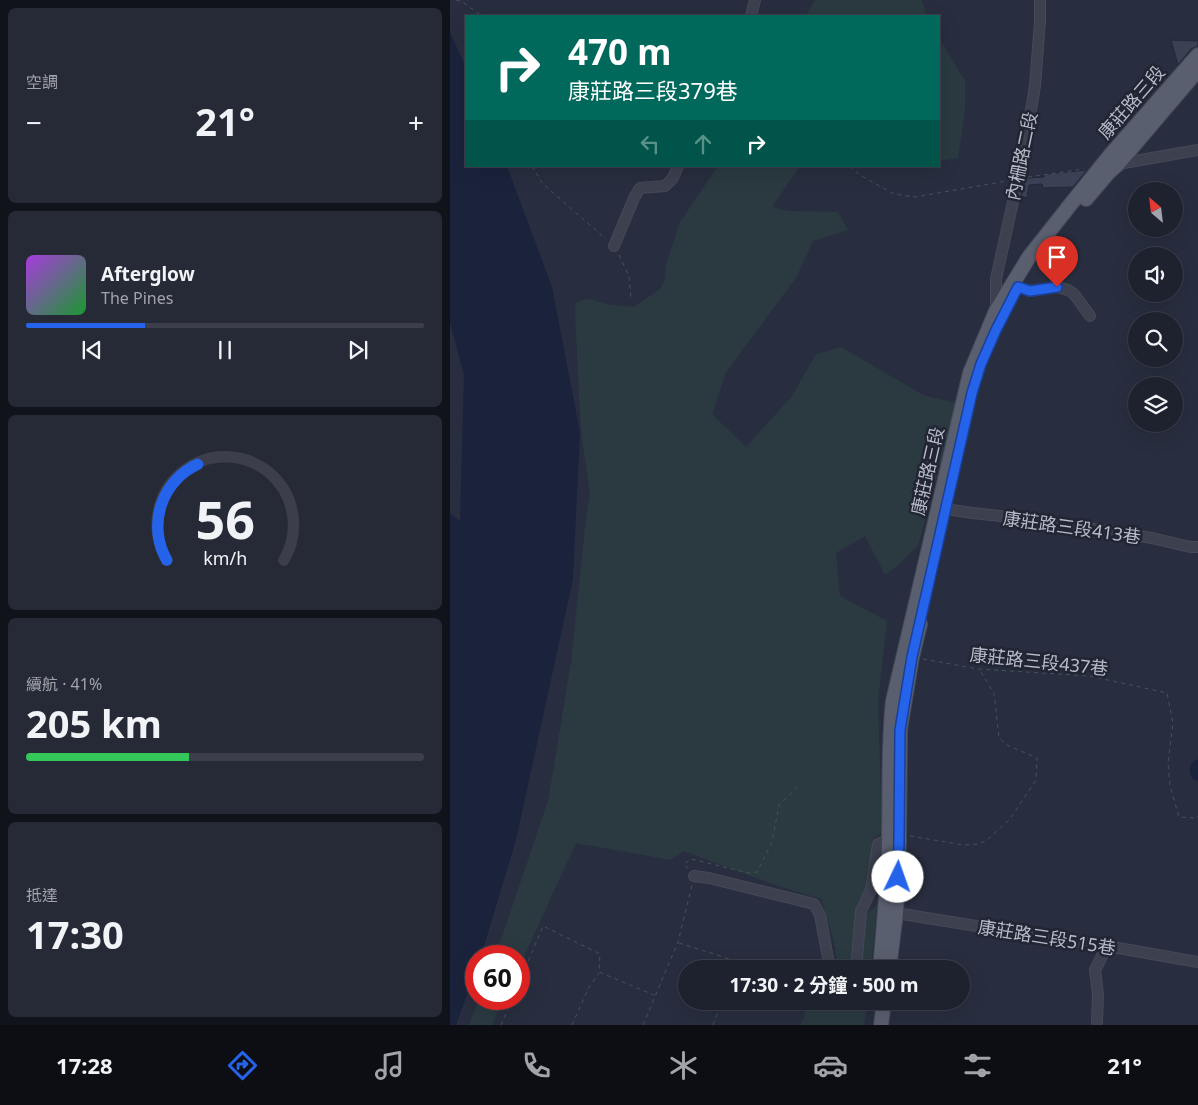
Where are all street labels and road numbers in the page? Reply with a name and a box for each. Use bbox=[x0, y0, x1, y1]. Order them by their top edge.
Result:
street label: 康莊路三段 bbox=[1092, 60, 1170, 144]
street label: 內柵路二段 bbox=[1000, 109, 1042, 203]
street label: 康莊路三段 bbox=[905, 424, 949, 518]
street label: 康莊路三段413巷 bbox=[1002, 505, 1142, 549]
street label: 康莊路三段437巷 bbox=[969, 642, 1109, 680]
street label: 康莊路三段515巷 bbox=[977, 914, 1117, 960]

